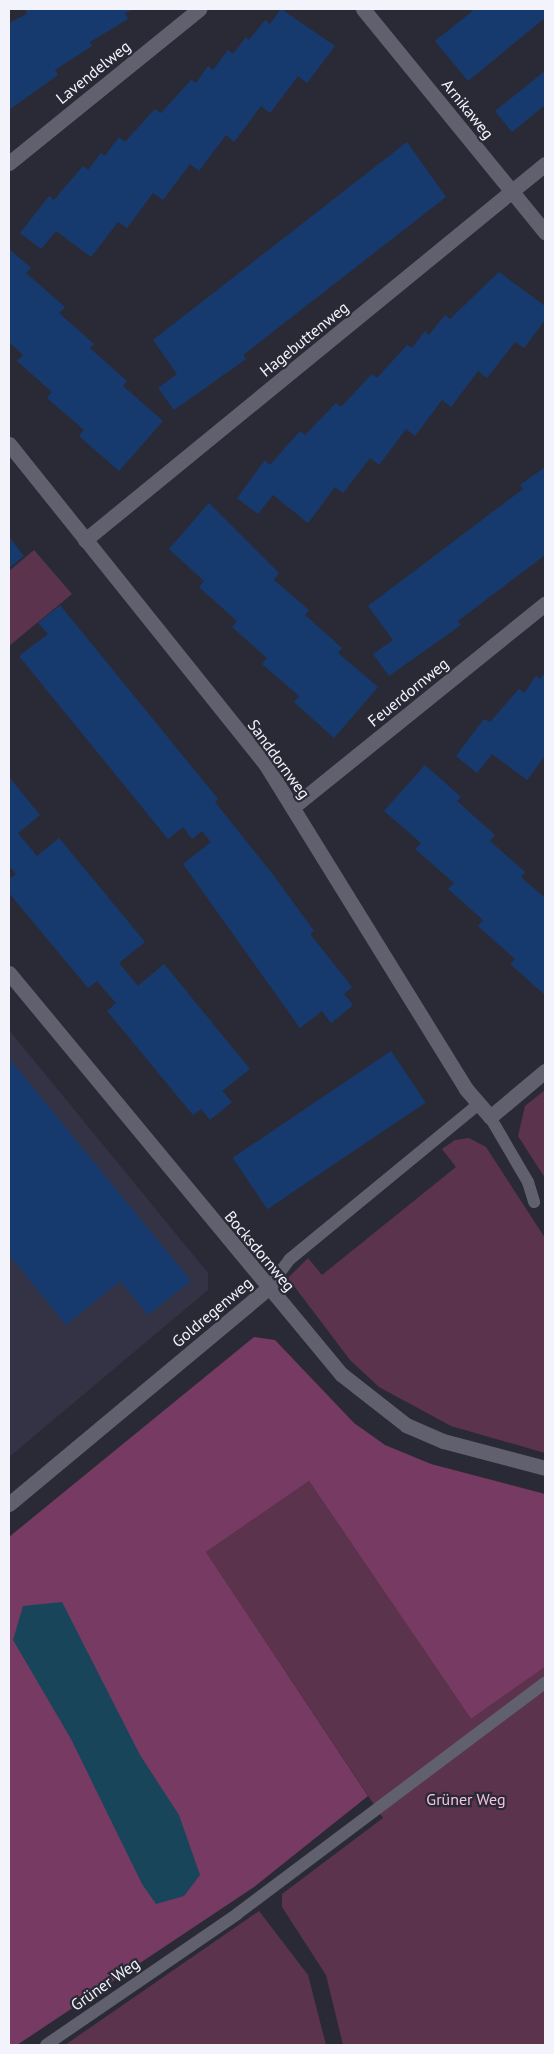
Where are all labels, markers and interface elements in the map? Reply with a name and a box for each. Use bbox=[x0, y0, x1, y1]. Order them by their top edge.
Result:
street label: Lavendelweg bbox=[52, 36, 134, 108]
street label: Arnikaweg bbox=[438, 75, 498, 143]
street label: Hagebuttenweg bbox=[256, 297, 352, 381]
street label: Feuerdornweg bbox=[364, 654, 452, 730]
street label: Sanddornweg bbox=[244, 716, 314, 802]
street label: Bocksdornweg bbox=[221, 1207, 299, 1295]
street label: Goldregenweg bbox=[168, 1273, 256, 1351]
park label: Grüner Weg bbox=[426, 1789, 506, 1809]
street label: Grüner Weg bbox=[67, 1953, 143, 2015]

